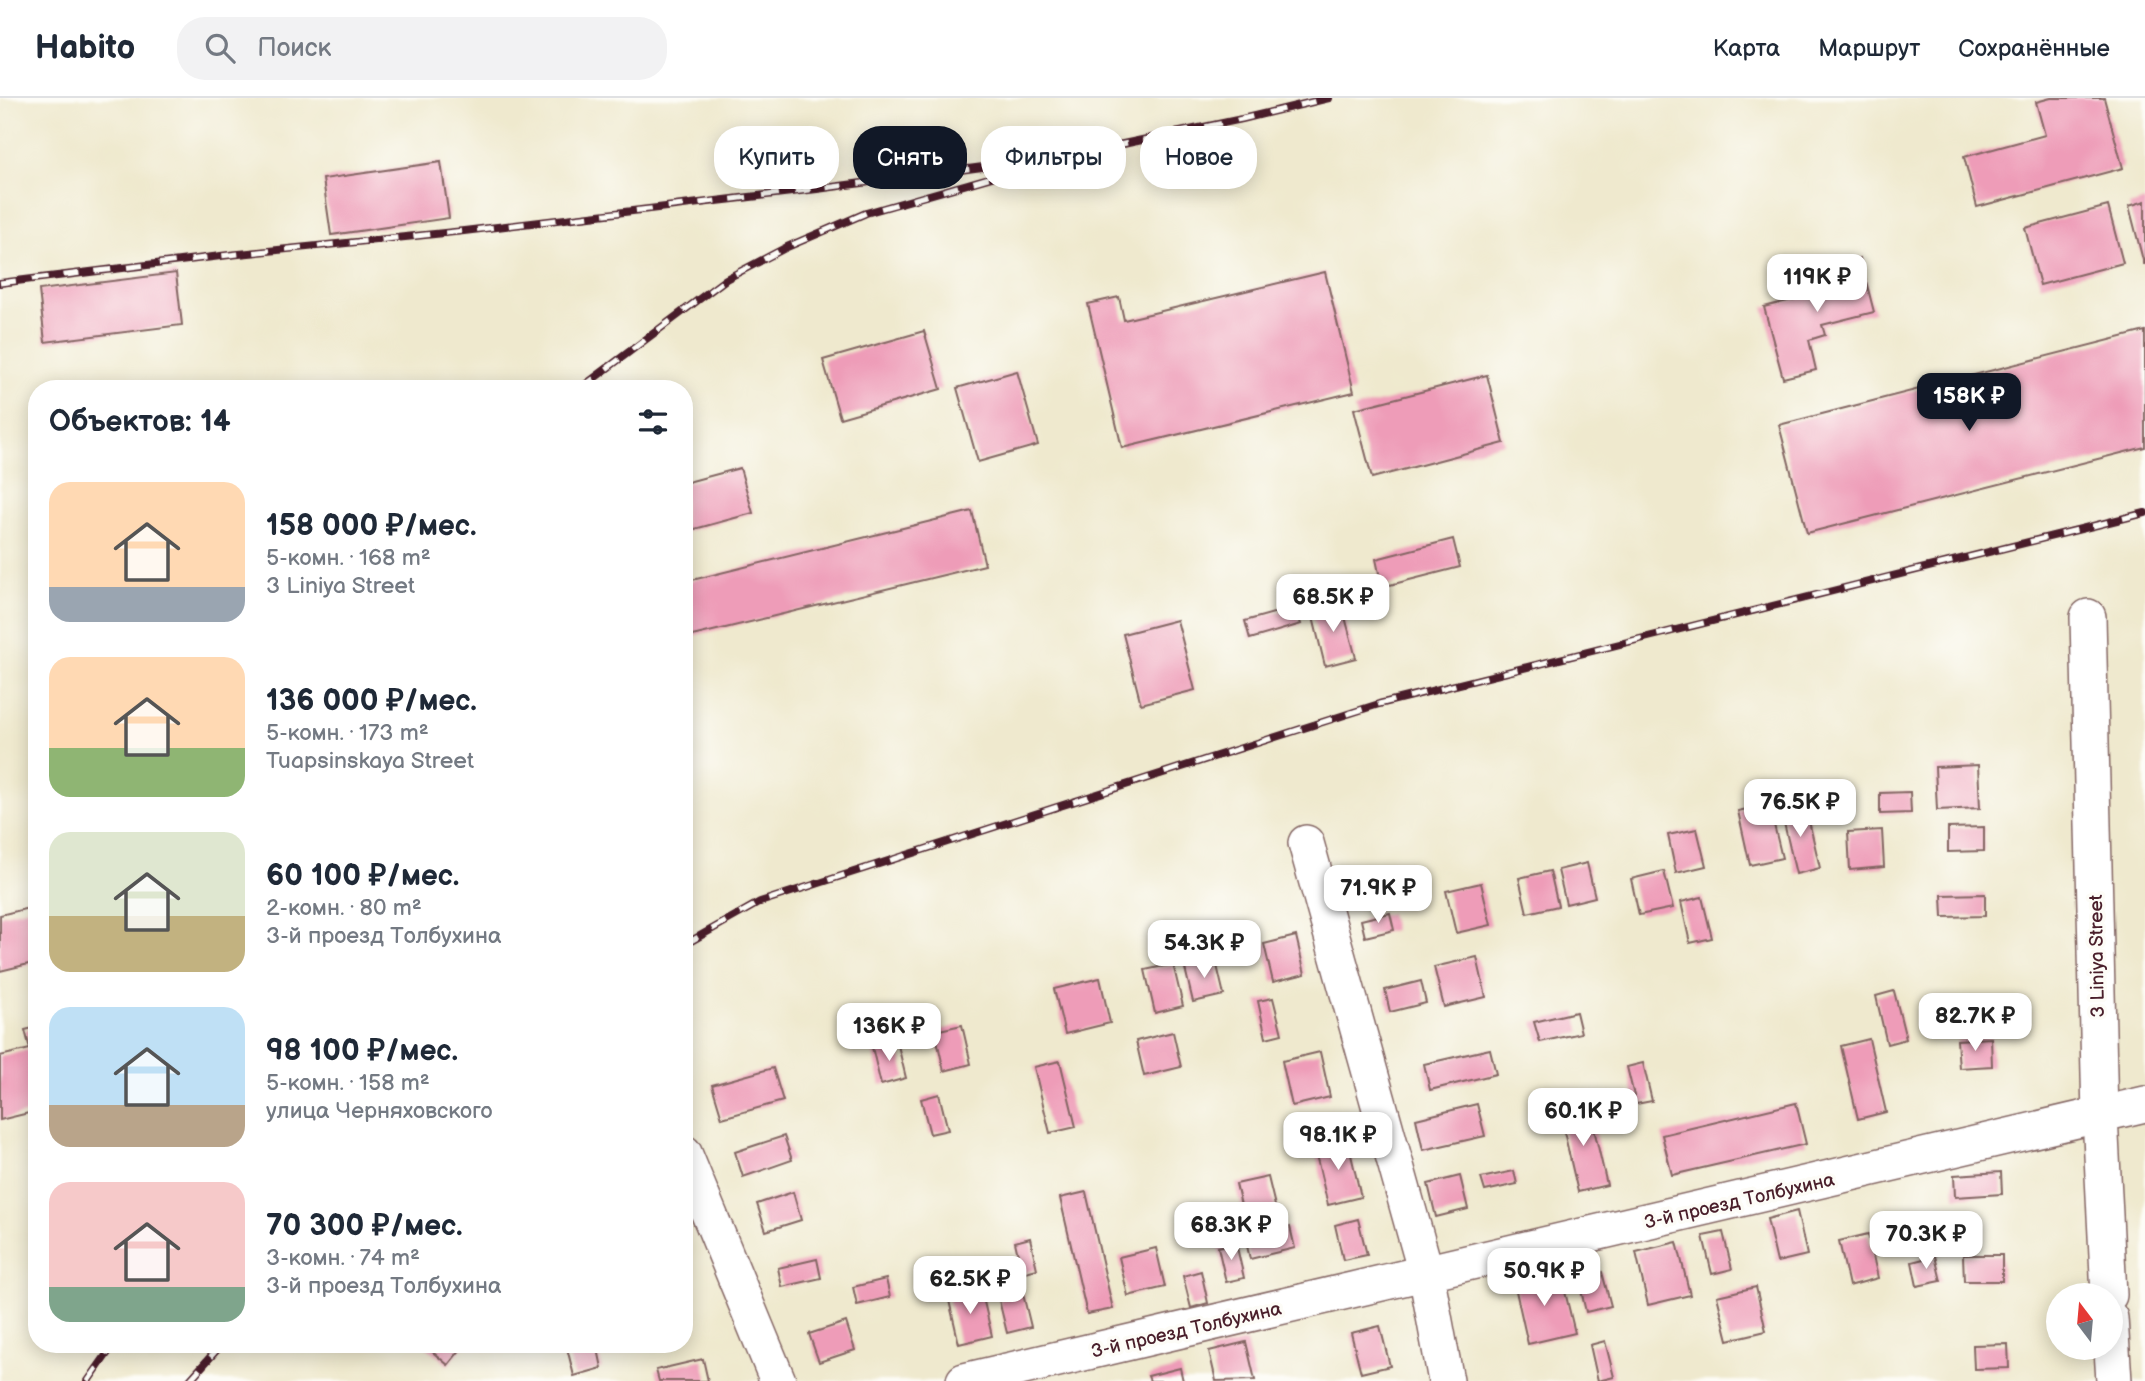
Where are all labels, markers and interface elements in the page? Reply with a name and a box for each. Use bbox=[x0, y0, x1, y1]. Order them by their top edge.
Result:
search box bbox=[177, 17, 667, 80]
text: Habito bbox=[35, 28, 135, 68]
icon: search bbox=[201, 29, 239, 67]
text: Поиск bbox=[257, 33, 331, 64]
text: Карта bbox=[1713, 34, 1780, 63]
text: Маршрут bbox=[1818, 34, 1920, 63]
text: Сохранённые bbox=[1958, 34, 2110, 63]
chip: Купить bbox=[714, 126, 839, 189]
chip: Снять bbox=[853, 126, 967, 189]
chip: Фильтры bbox=[981, 126, 1126, 189]
chip: Новое bbox=[1140, 126, 1257, 189]
pin: 119K ₽ bbox=[1760, 254, 1874, 314]
text: 119K ₽ bbox=[1783, 263, 1851, 291]
pin: 158K ₽ bbox=[1912, 374, 2026, 433]
text: 158K ₽ bbox=[1933, 382, 2005, 410]
icon: filters bbox=[634, 403, 672, 441]
text: Объектов: 14 bbox=[49, 404, 231, 440]
text: 158 000 ₽/мес. bbox=[266, 508, 477, 544]
icon: home bbox=[105, 510, 189, 594]
text: 5-комн. · 168 m² bbox=[266, 544, 431, 572]
text: 3 Liniya Street bbox=[266, 572, 415, 600]
pin: 68.5K ₽ bbox=[1268, 574, 1398, 634]
text: 68.5K ₽ bbox=[1292, 583, 1374, 611]
text: 136 000 ₽/мес. bbox=[266, 683, 477, 719]
icon: home bbox=[105, 685, 189, 769]
text: 5-комн. · 173 m² bbox=[266, 719, 429, 747]
text: Tuapsinskaya Street bbox=[266, 747, 474, 775]
pin: 76.5K ₽ bbox=[1735, 780, 1865, 839]
text: 76.5K ₽ bbox=[1760, 788, 1840, 816]
text: 60 100 ₽/мес. bbox=[266, 858, 459, 894]
icon: home bbox=[105, 860, 189, 944]
pin: 71.9K ₽ bbox=[1313, 866, 1443, 925]
text: 71.9K ₽ bbox=[1340, 874, 1416, 902]
text: 2-комн. · 80 m² bbox=[266, 894, 422, 922]
street label: 3 Liniya Street bbox=[2085, 894, 2110, 1018]
pin: 54.3K ₽ bbox=[1139, 920, 1269, 980]
text: 3-й проезд Толбухина bbox=[266, 922, 502, 950]
text: 54.3K ₽ bbox=[1164, 929, 1244, 957]
pin: 82.7K ₽ bbox=[1910, 993, 2040, 1053]
text: 82.7K ₽ bbox=[1935, 1002, 2015, 1030]
pin: 136K ₽ bbox=[832, 1004, 946, 1063]
text: 136K ₽ bbox=[853, 1012, 925, 1040]
text: 98 100 ₽/мес. bbox=[266, 1033, 458, 1069]
icon: home bbox=[105, 1035, 189, 1119]
text: 5-комн. · 158 m² bbox=[266, 1069, 430, 1097]
pin: 60.1K ₽ bbox=[1518, 1088, 1648, 1148]
text: улица Черняховского bbox=[266, 1097, 492, 1125]
text: 60.1K ₽ bbox=[1544, 1097, 1622, 1125]
pin: 98.1K ₽ bbox=[1273, 1112, 1403, 1172]
text: 98.1K ₽ bbox=[1299, 1121, 1377, 1149]
street label: 3-й проезд Толбухина bbox=[1642, 1168, 1837, 1235]
pin: 68.3K ₽ bbox=[1166, 1202, 1296, 1262]
text: 70 300 ₽/мес. bbox=[266, 1208, 463, 1244]
icon: home bbox=[105, 1210, 189, 1294]
text: 68.3K ₽ bbox=[1190, 1211, 1272, 1239]
pin: 70.3K ₽ bbox=[1861, 1212, 1991, 1271]
text: 70.3K ₽ bbox=[1886, 1220, 1966, 1248]
text: 3-комн. · 74 m² bbox=[266, 1244, 420, 1272]
pin: 50.9K ₽ bbox=[1479, 1248, 1609, 1308]
pin: 62.5K ₽ bbox=[905, 1256, 1035, 1316]
text: 50.9K ₽ bbox=[1503, 1257, 1585, 1285]
text: 62.5K ₽ bbox=[929, 1265, 1011, 1293]
text: 3-й проезд Толбухина bbox=[266, 1272, 502, 1300]
north arrow bbox=[2046, 1283, 2123, 1360]
map controls bbox=[2046, 1283, 2123, 1360]
street label: 3-й проезд Толбухина bbox=[1089, 1297, 1284, 1364]

